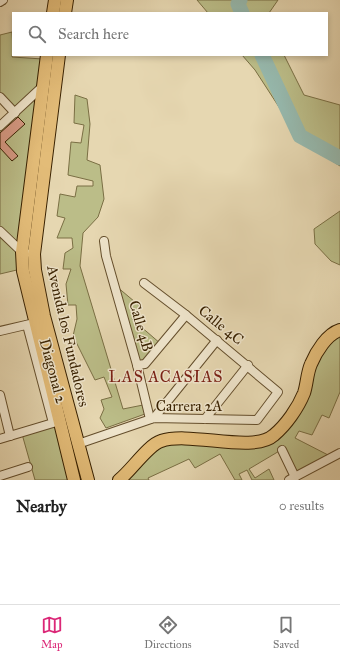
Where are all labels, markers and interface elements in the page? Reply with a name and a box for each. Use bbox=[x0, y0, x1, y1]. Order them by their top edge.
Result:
search box bbox=[12, 12, 328, 56]
icon: search bbox=[26, 23, 48, 45]
text: Search here bbox=[58, 25, 129, 43]
street label: Avenida los Fundadores bbox=[43, 263, 93, 408]
street label: Calle 4B bbox=[125, 298, 157, 354]
street label: Calle 4C bbox=[195, 301, 247, 349]
street label: Diagonal 2 bbox=[36, 337, 70, 406]
district label: LAS ACASIAS bbox=[109, 367, 223, 386]
street label: Carrera 2A bbox=[156, 397, 222, 415]
text: Nearby bbox=[16, 496, 67, 517]
text: 0 results bbox=[279, 498, 324, 514]
tab: Map bbox=[41, 614, 63, 651]
tab: Directions bbox=[144, 614, 192, 651]
tab: Saved bbox=[273, 614, 299, 651]

